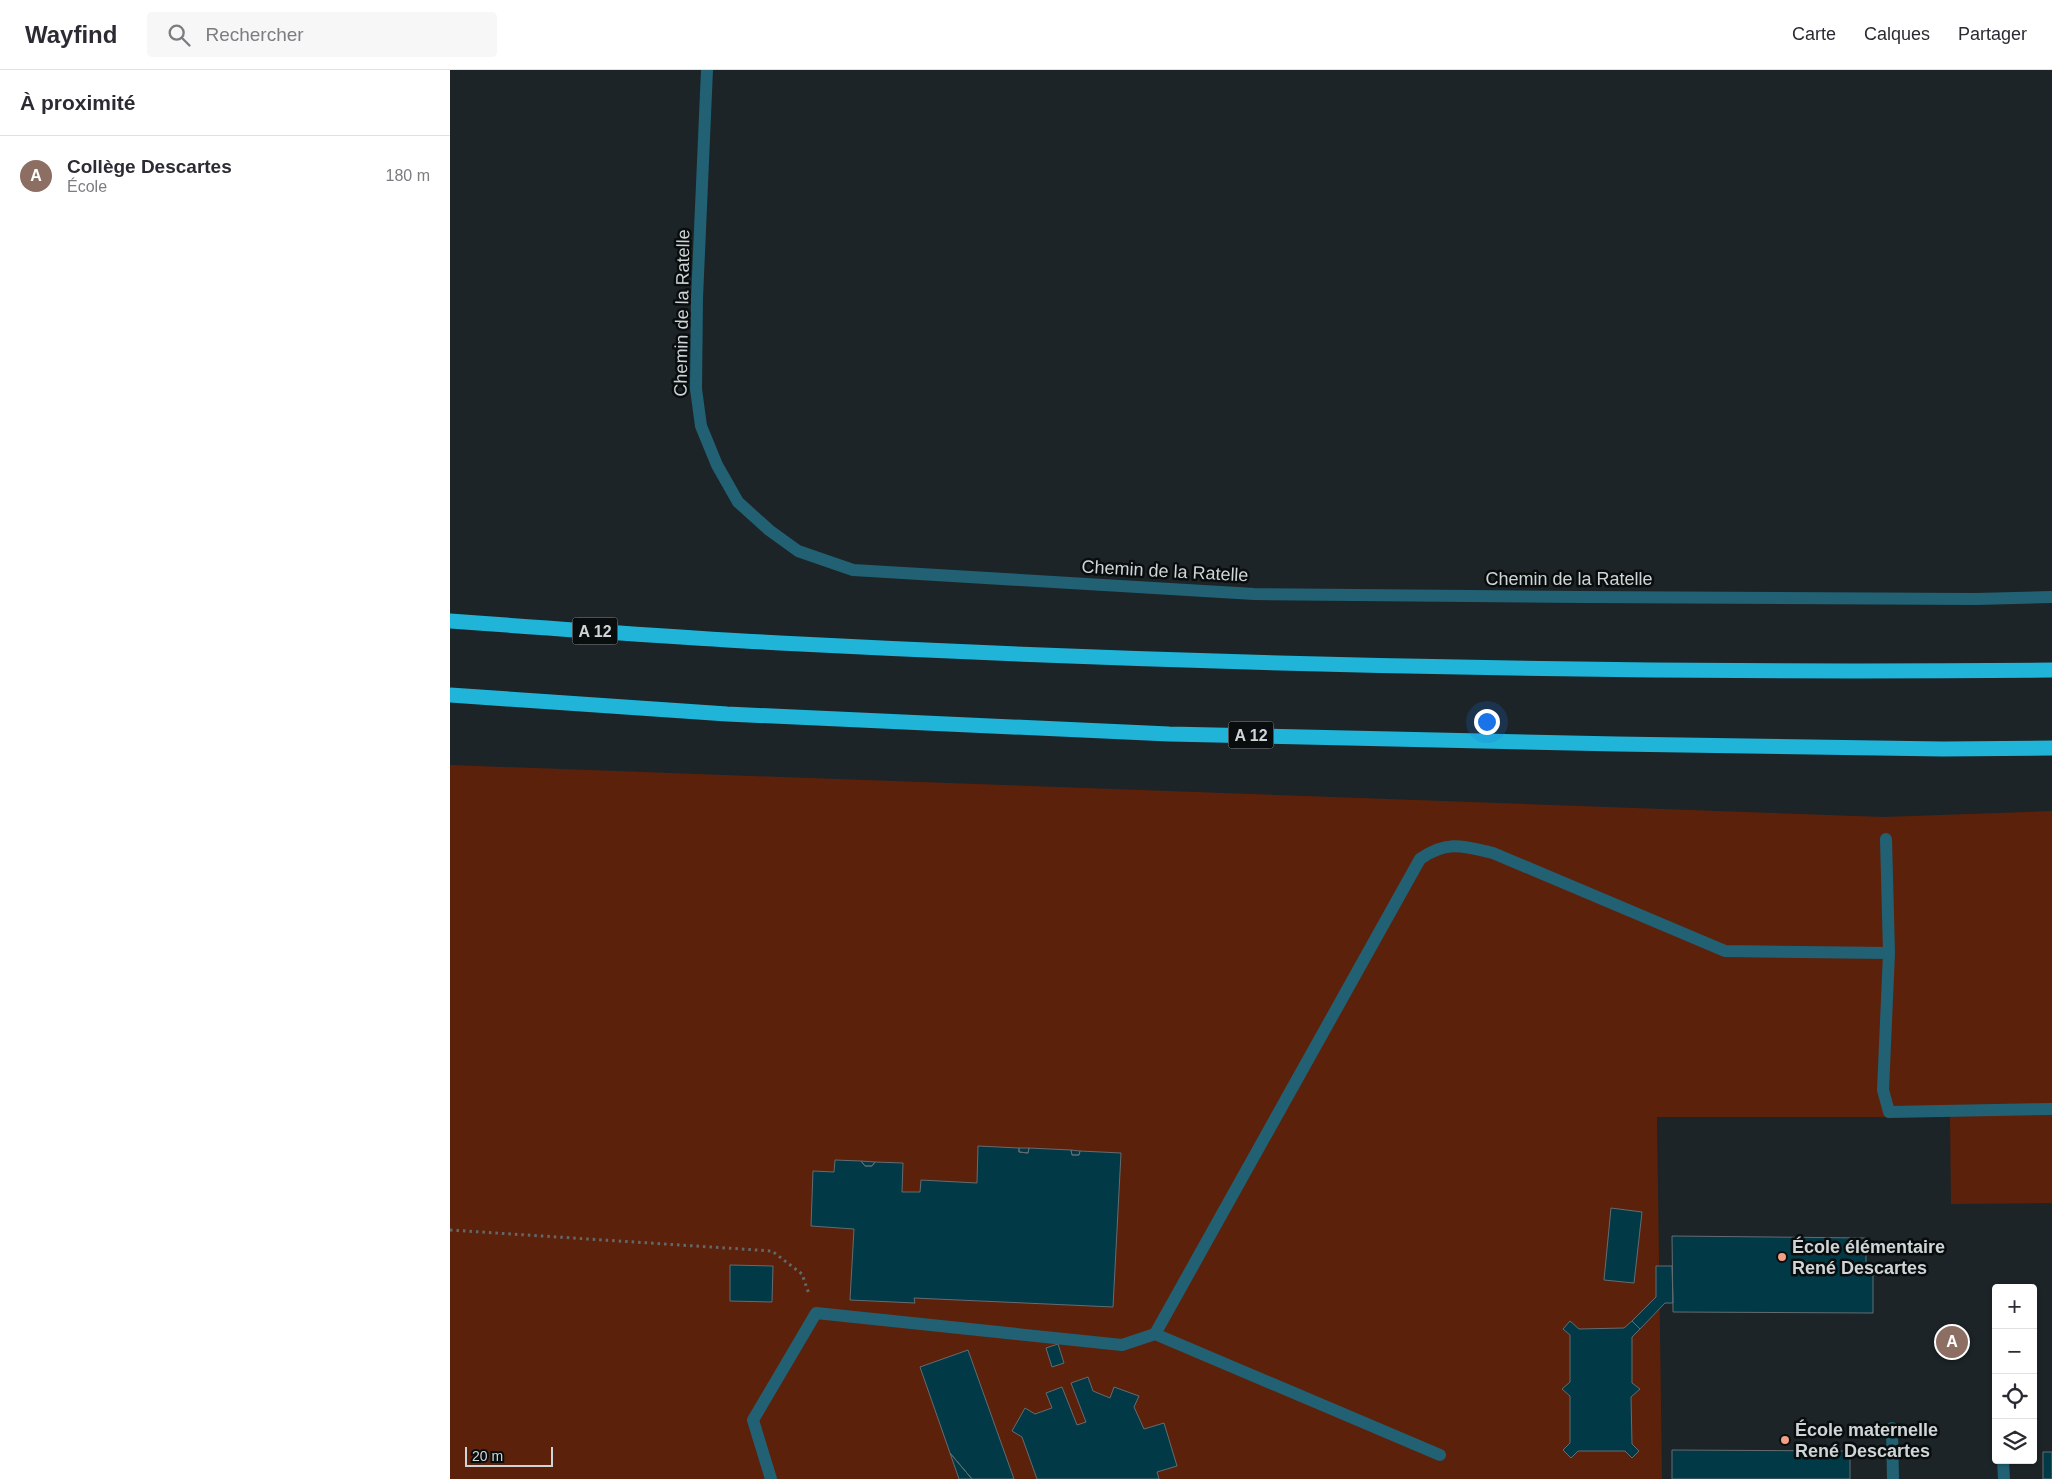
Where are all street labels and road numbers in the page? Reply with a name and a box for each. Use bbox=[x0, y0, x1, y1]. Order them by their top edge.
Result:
street label: Chemin de la Ratelle bbox=[671, 229, 693, 397]
street label: Chemin de la Ratelle bbox=[1081, 557, 1249, 585]
street label: Chemin de la Ratelle bbox=[1485, 569, 1653, 589]
road number: A 12 bbox=[572, 618, 618, 644]
road number: A 12 bbox=[1228, 722, 1274, 748]

